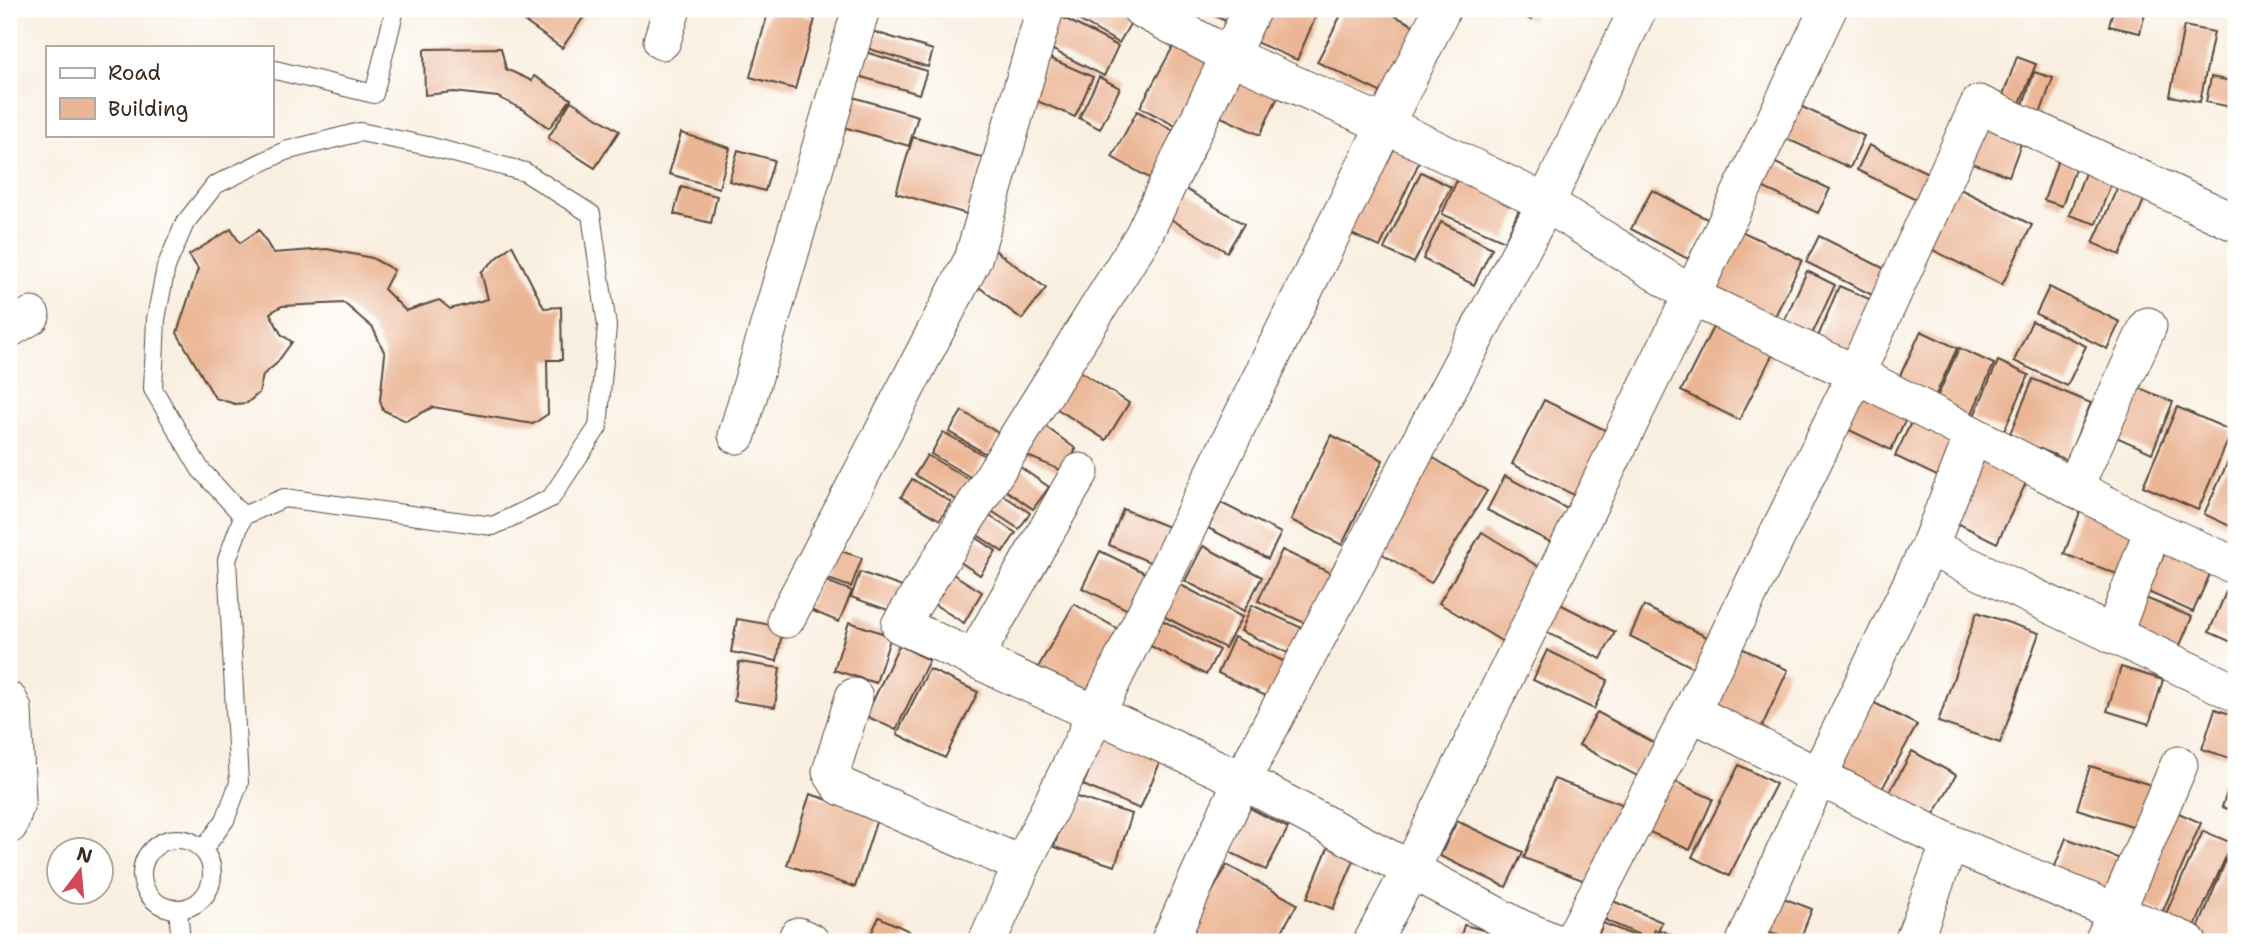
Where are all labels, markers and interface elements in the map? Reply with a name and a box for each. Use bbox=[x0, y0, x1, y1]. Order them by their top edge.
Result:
legend bbox=[46, 46, 273, 136]
text: Road bbox=[108, 59, 161, 87]
text: Building bbox=[108, 95, 188, 123]
north arrow bbox=[46, 836, 116, 906]
text: N bbox=[74, 841, 95, 869]

